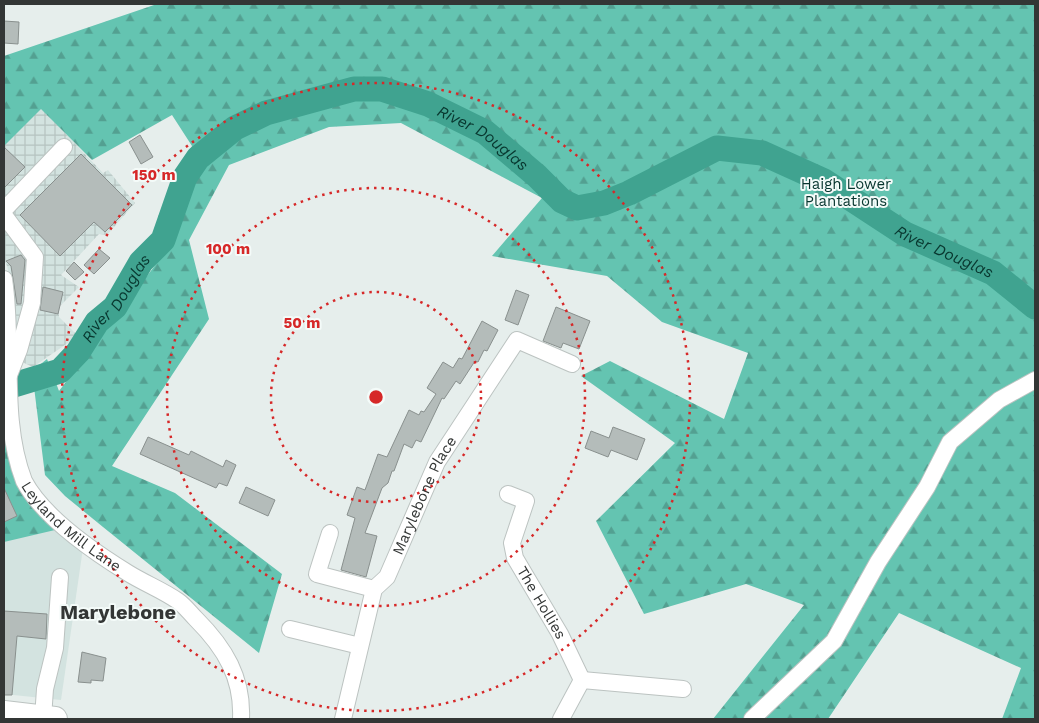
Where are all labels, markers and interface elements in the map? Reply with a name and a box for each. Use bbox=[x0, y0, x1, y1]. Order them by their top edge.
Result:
water label: River Douglas bbox=[435, 101, 533, 174]
text: 150 m bbox=[132, 166, 176, 184]
park label: Haigh Lower Plantations bbox=[801, 175, 891, 210]
water label: River Douglas bbox=[892, 221, 997, 282]
text: 100 m bbox=[206, 240, 250, 258]
water label: River Douglas bbox=[77, 249, 154, 346]
text: 50 m bbox=[284, 314, 320, 332]
centre of rings bbox=[367, 388, 385, 406]
street label: Marylebone Place bbox=[389, 433, 460, 558]
street label: Leyland Mill Lane bbox=[17, 478, 124, 575]
street label: The Hollies bbox=[513, 563, 570, 642]
district label: Marylebone bbox=[60, 600, 176, 624]

